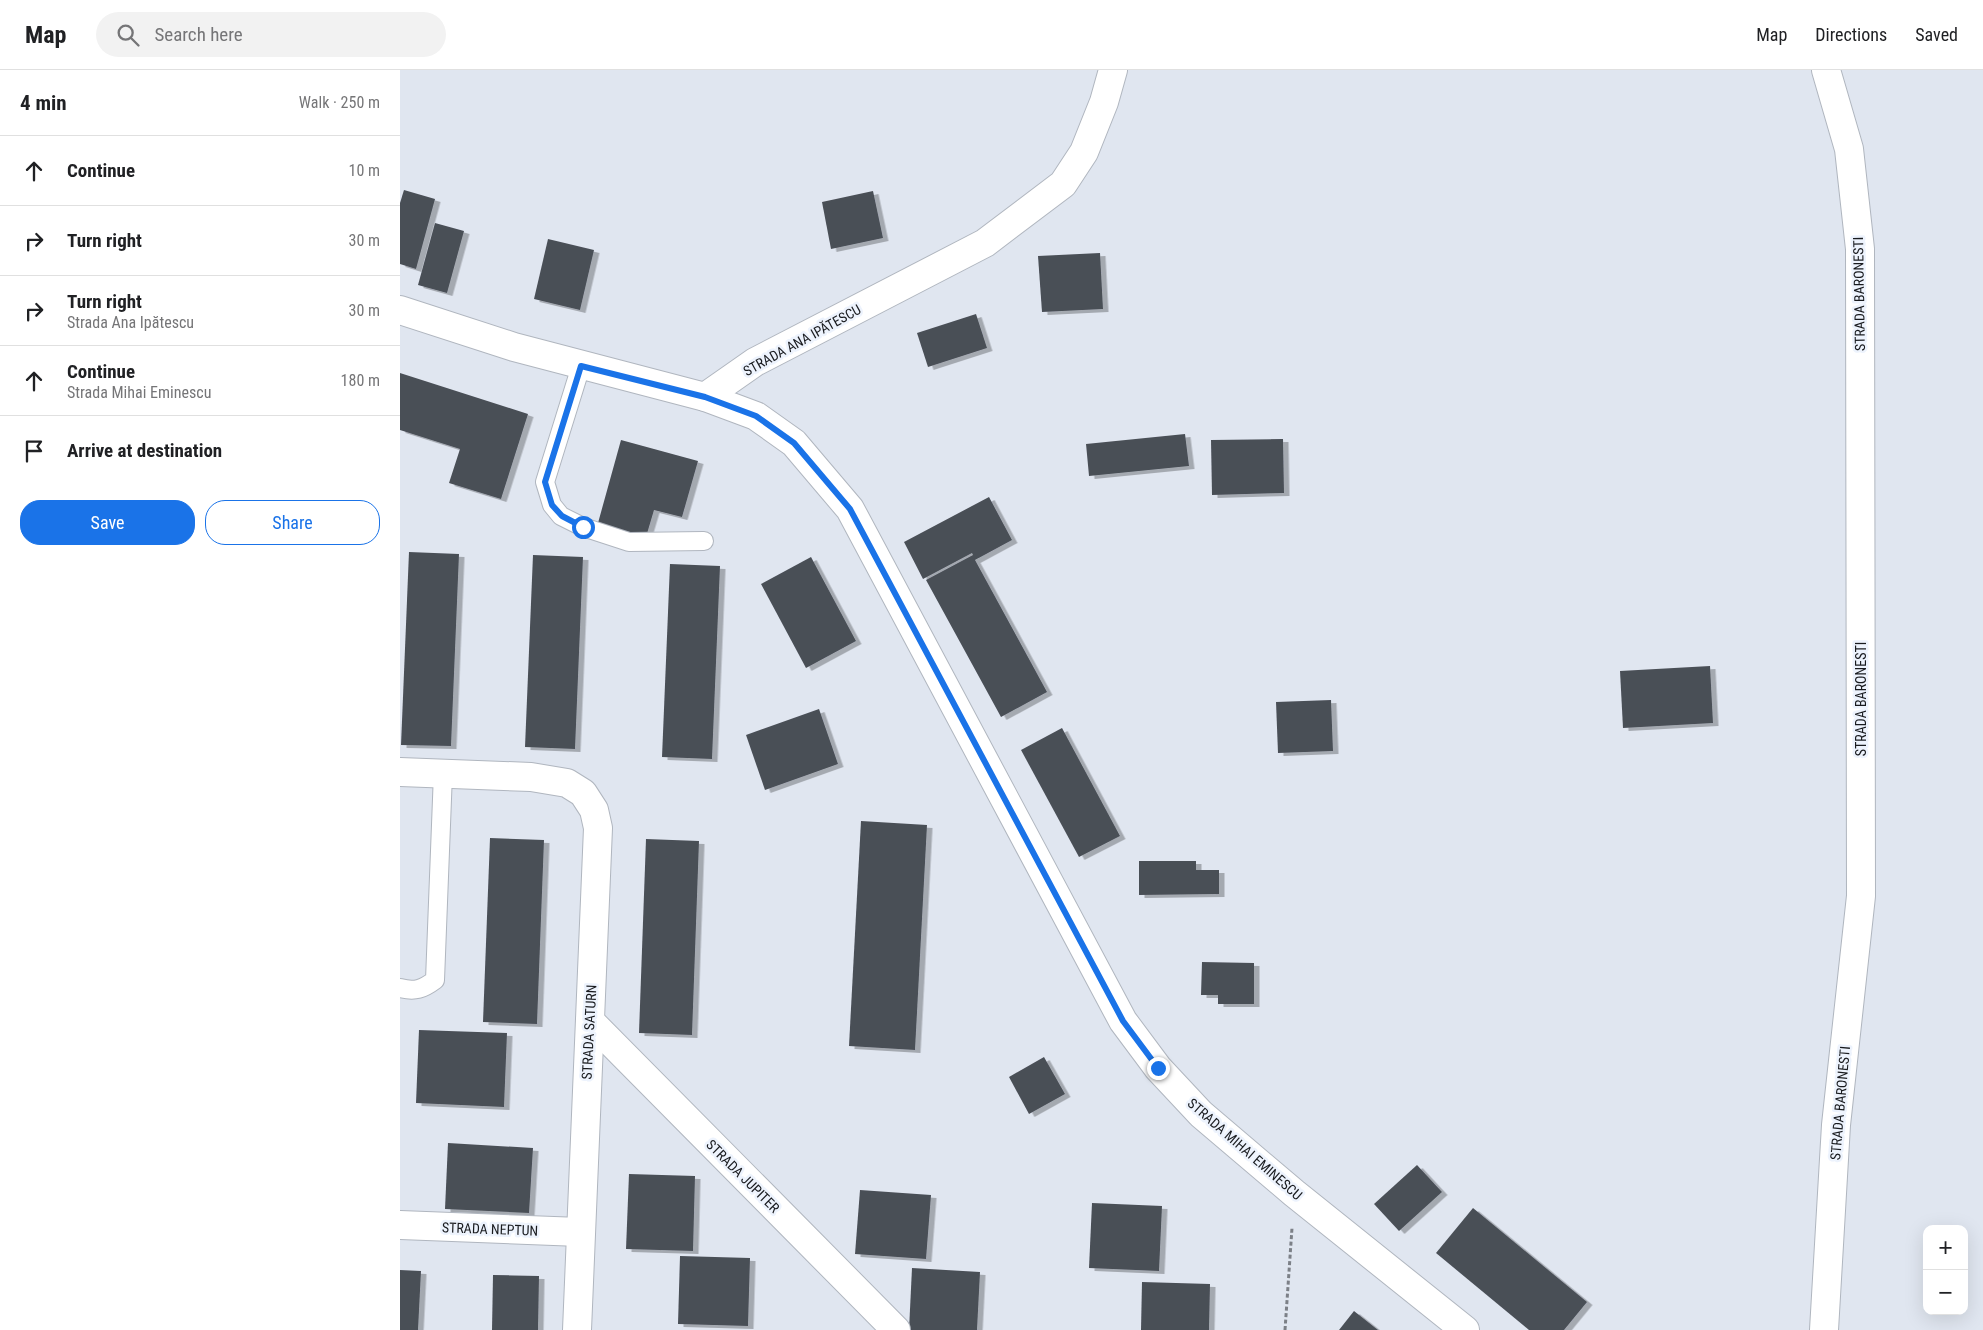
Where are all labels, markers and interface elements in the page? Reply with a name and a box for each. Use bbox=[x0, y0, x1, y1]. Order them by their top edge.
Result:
search box bbox=[96, 12, 446, 57]
text: Map bbox=[25, 21, 66, 49]
icon: search bbox=[114, 21, 142, 49]
text: Search here bbox=[154, 23, 243, 46]
text: Map bbox=[1756, 24, 1787, 45]
text: Directions bbox=[1815, 24, 1887, 45]
text: Saved bbox=[1915, 24, 1958, 45]
text: 4 min bbox=[20, 91, 67, 115]
text: Walk · 250 m bbox=[299, 93, 380, 112]
icon: ahead bbox=[20, 157, 48, 185]
text: Continue bbox=[67, 159, 135, 182]
text: 10 m bbox=[348, 161, 380, 180]
icon: right bbox=[20, 227, 48, 255]
text: Turn right bbox=[67, 229, 142, 252]
text: 30 m bbox=[348, 231, 380, 250]
street label: STRADA BARONESTI bbox=[1850, 237, 1868, 351]
text: Turn right bbox=[67, 290, 142, 313]
icon: right bbox=[20, 297, 48, 325]
text: 30 m bbox=[348, 301, 380, 320]
street label: STRADA ANA IPĂTESCU bbox=[740, 301, 864, 379]
text: Strada Ana Ipătescu bbox=[67, 313, 194, 332]
text: Continue bbox=[67, 360, 135, 383]
icon: ahead bbox=[20, 367, 48, 395]
text: 180 m bbox=[341, 371, 380, 390]
text: Strada Mihai Eminescu bbox=[67, 383, 211, 402]
icon: arrive bbox=[20, 437, 48, 465]
text: Arrive at destination bbox=[67, 439, 222, 462]
button: Save bbox=[20, 500, 195, 545]
button: Share bbox=[205, 500, 380, 545]
route start bbox=[572, 516, 595, 539]
street label: STRADA BARONESTI bbox=[1853, 642, 1869, 756]
street label: STRADA SATURN bbox=[579, 984, 599, 1080]
street label: STRADA BARONESTI bbox=[1827, 1045, 1853, 1161]
route end bbox=[1147, 1057, 1170, 1080]
street label: STRADA MIHAI EMINESCU bbox=[1184, 1095, 1306, 1203]
street label: STRADA JUPITER bbox=[703, 1136, 783, 1216]
street label: STRADA NEPTUN bbox=[442, 1219, 538, 1239]
map controls bbox=[1923, 1225, 1968, 1315]
button: + bbox=[1923, 1225, 1968, 1270]
button: − bbox=[1923, 1270, 1968, 1315]

